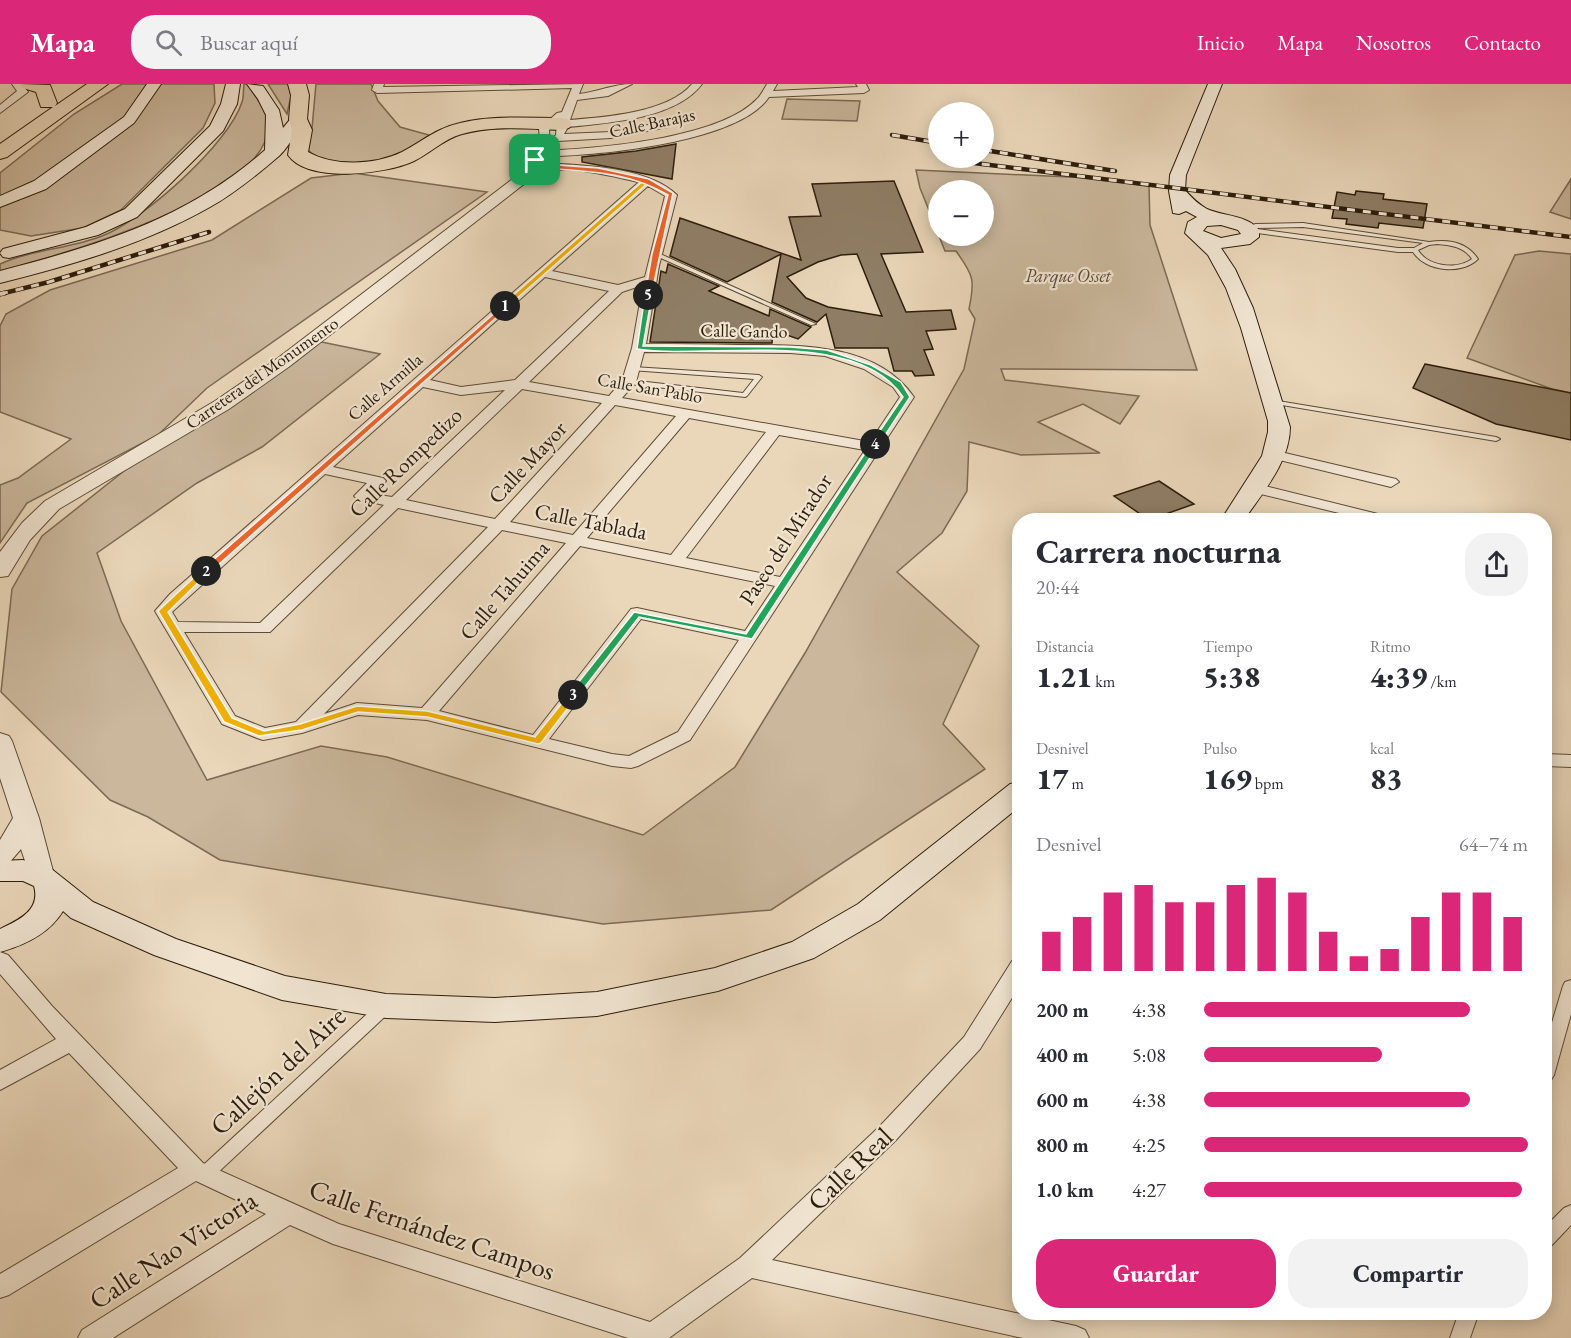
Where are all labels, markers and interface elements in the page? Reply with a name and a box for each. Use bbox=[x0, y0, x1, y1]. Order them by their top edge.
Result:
search box bbox=[131, 15, 551, 69]
text: Mapa bbox=[30, 24, 95, 60]
icon: search bbox=[152, 26, 185, 59]
text: Buscar aquí bbox=[200, 28, 298, 57]
text: Inicio bbox=[1197, 29, 1244, 56]
text: Mapa bbox=[1277, 29, 1323, 56]
text: Nosotros bbox=[1356, 29, 1431, 56]
text: Contacto bbox=[1464, 29, 1541, 56]
street label: Calle Barajas bbox=[607, 102, 697, 143]
map controls bbox=[928, 102, 994, 246]
button: + bbox=[928, 102, 994, 168]
pin bbox=[509, 134, 560, 185]
icon: arrive bbox=[518, 143, 551, 176]
button: − bbox=[928, 180, 994, 246]
park label: Parque Osset bbox=[1025, 264, 1112, 289]
pin: 5 bbox=[633, 280, 663, 310]
text: 5 bbox=[644, 284, 652, 305]
pin: 1 bbox=[490, 291, 520, 321]
text: 1 bbox=[501, 295, 509, 316]
street label: Carretera del Monumento bbox=[181, 311, 343, 434]
street label: Calle Gando bbox=[700, 318, 788, 343]
street label: Calle Armilla bbox=[342, 347, 428, 425]
street label: Calle San Pablo bbox=[596, 367, 705, 408]
street label: Calle Rompedizo bbox=[342, 401, 468, 524]
street label: Calle Mayor bbox=[482, 414, 574, 510]
pin: 4 bbox=[860, 429, 890, 459]
text: 4 bbox=[871, 433, 879, 454]
street label: Paseo del Mirador bbox=[732, 468, 839, 610]
street label: Calle Tablada bbox=[532, 496, 650, 547]
text: Carrera nocturna bbox=[1036, 530, 1281, 573]
button: share bbox=[1465, 533, 1528, 596]
street label: Calle Tahuima bbox=[453, 534, 556, 646]
pin: 2 bbox=[191, 556, 221, 586]
text: 2 bbox=[202, 560, 210, 581]
text: 20:44 bbox=[1036, 574, 1079, 600]
text: Distancia bbox=[1036, 636, 1094, 657]
text: Tiempo bbox=[1203, 636, 1253, 657]
text: Ritmo bbox=[1370, 636, 1411, 657]
text: 1.21 bbox=[1036, 657, 1092, 696]
text: 5:38 bbox=[1203, 657, 1260, 696]
text: 4:39 bbox=[1370, 657, 1427, 696]
text: km bbox=[1092, 671, 1115, 692]
text: /km bbox=[1427, 671, 1457, 692]
pin: 3 bbox=[558, 680, 588, 710]
text: 3 bbox=[569, 684, 577, 705]
text: Desnivel bbox=[1036, 738, 1089, 759]
text: Pulso bbox=[1203, 738, 1237, 759]
text: kcal bbox=[1370, 738, 1394, 759]
text: 17 bbox=[1036, 759, 1068, 798]
text: 169 bbox=[1203, 759, 1252, 798]
text: 83 bbox=[1370, 759, 1402, 798]
text: m bbox=[1068, 773, 1084, 794]
text: bpm bbox=[1252, 773, 1284, 794]
text: Desnivel bbox=[1036, 831, 1102, 857]
text: 64–74 m bbox=[1459, 831, 1528, 857]
text: 200 m bbox=[1036, 997, 1089, 1023]
text: 4:38 bbox=[1132, 997, 1166, 1023]
street label: Callejón del Aire bbox=[202, 999, 353, 1143]
text: 400 m bbox=[1036, 1042, 1089, 1068]
text: 5:08 bbox=[1132, 1042, 1166, 1068]
text: 600 m bbox=[1036, 1087, 1089, 1113]
text: 4:38 bbox=[1132, 1087, 1166, 1113]
street label: Calle Real bbox=[799, 1119, 900, 1218]
text: 800 m bbox=[1036, 1132, 1089, 1158]
text: 4:25 bbox=[1132, 1132, 1166, 1158]
street label: Calle Fernández Campos bbox=[305, 1171, 560, 1288]
text: 1.0 km bbox=[1036, 1177, 1094, 1203]
text: 4:27 bbox=[1132, 1177, 1166, 1203]
street label: Calle Nao Victoria bbox=[82, 1182, 263, 1317]
button: Guardar bbox=[1036, 1239, 1276, 1308]
button: Compartir bbox=[1288, 1239, 1528, 1308]

